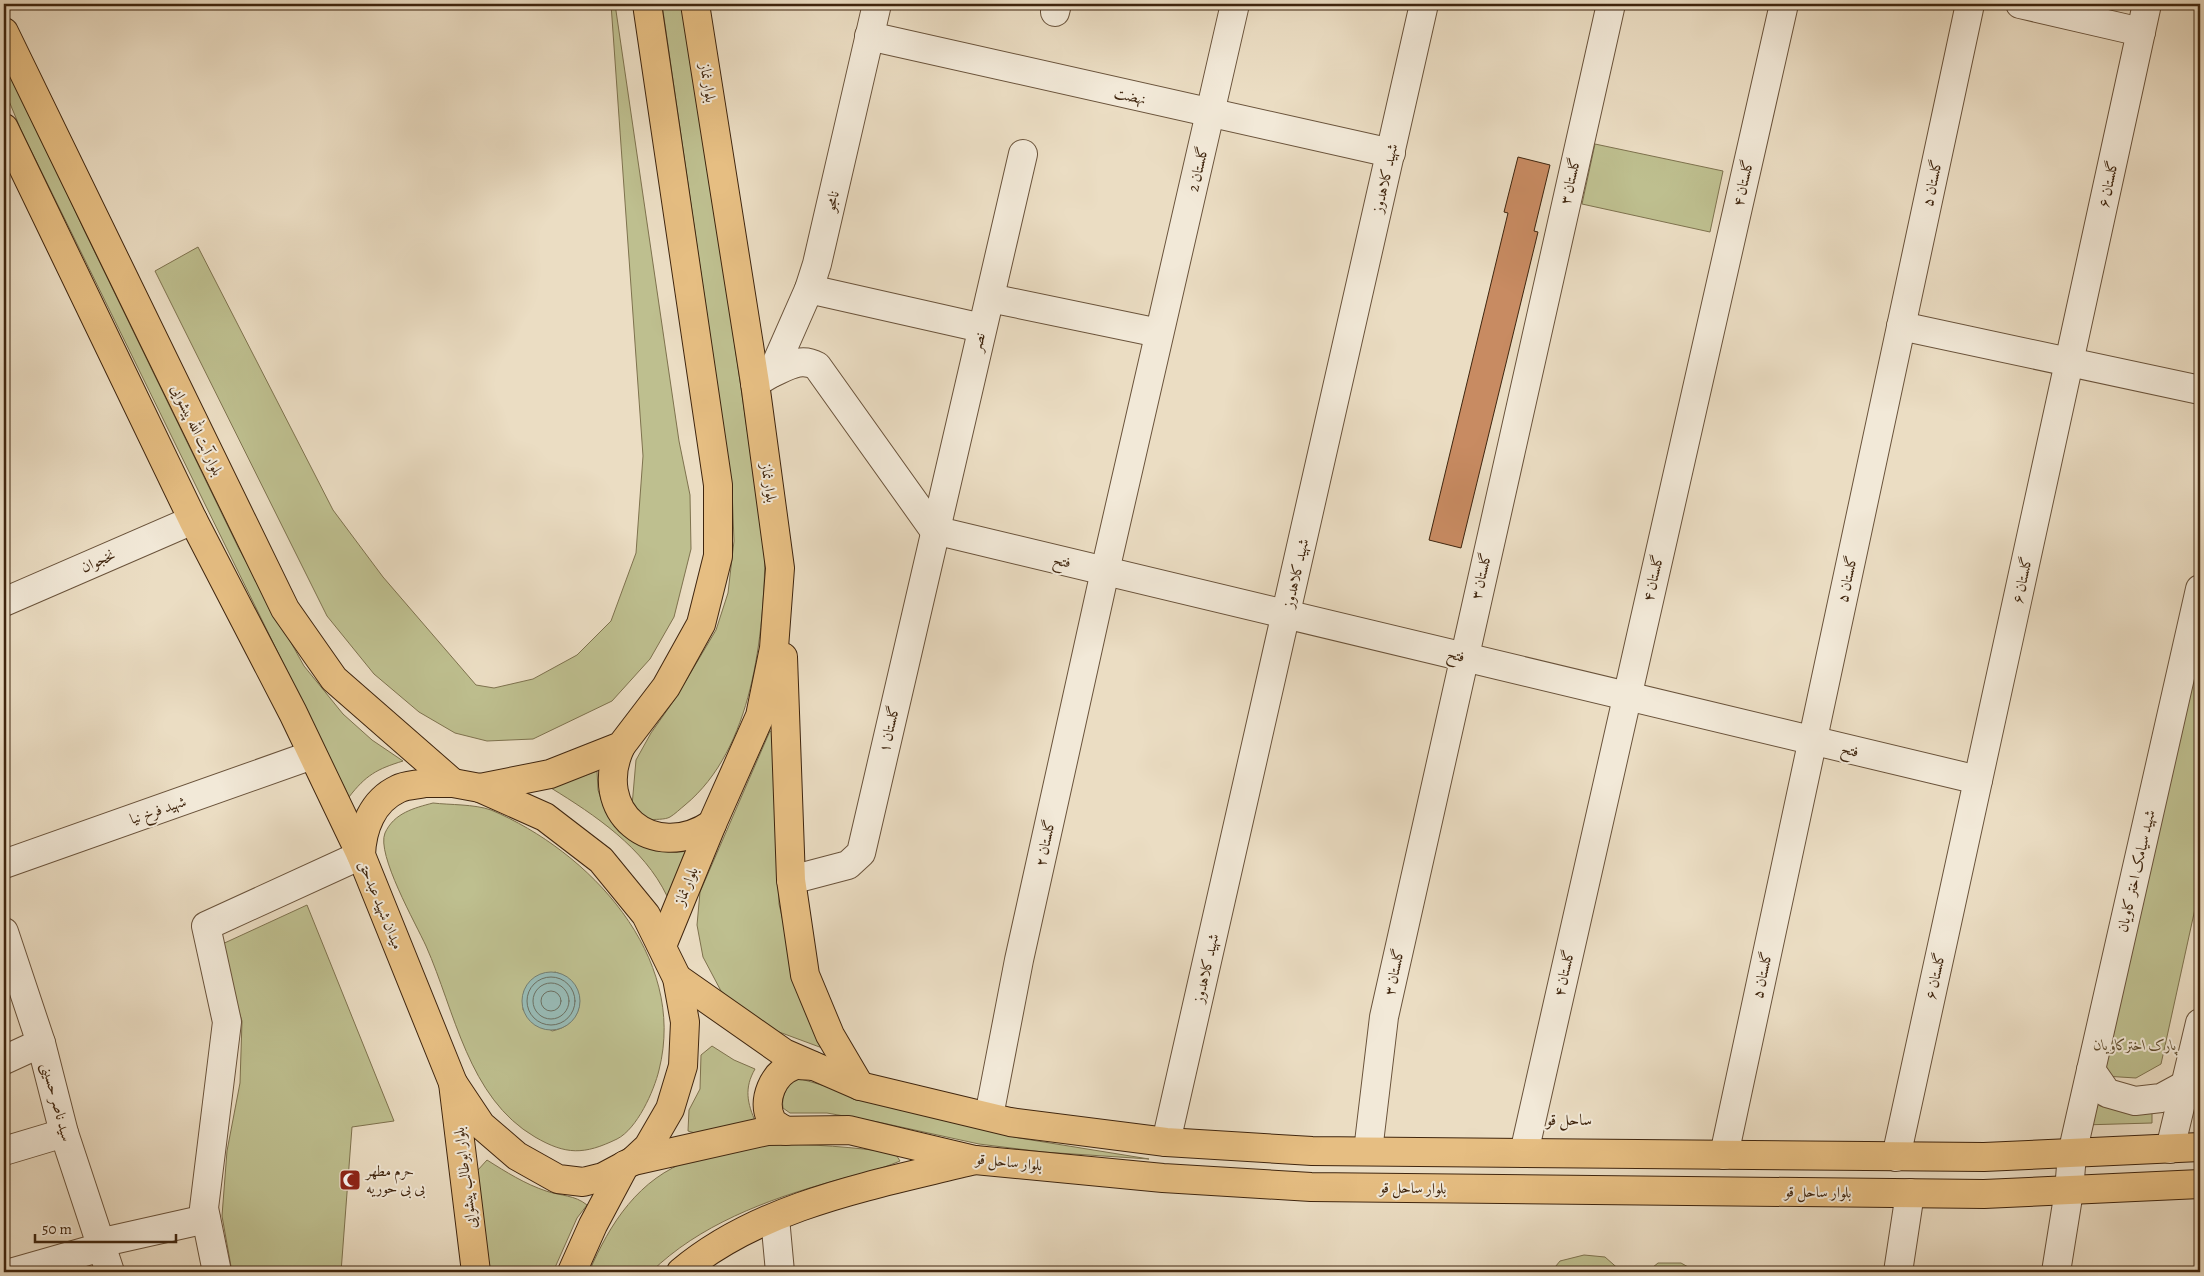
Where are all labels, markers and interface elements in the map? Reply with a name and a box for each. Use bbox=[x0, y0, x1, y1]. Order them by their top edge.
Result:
street label: بلوار نماز bbox=[695, 60, 721, 104]
street label: نهضت bbox=[1112, 83, 1148, 109]
street label: شهید کلاهدوز bbox=[1367, 141, 1403, 216]
street label: گلستان 2 bbox=[1183, 144, 1213, 194]
street label: گلستان ۳ bbox=[1555, 156, 1585, 206]
street label: گلستان ۴ bbox=[1728, 158, 1758, 208]
street label: گلستان ۵ bbox=[1917, 158, 1947, 208]
street label: گلستان ۶ bbox=[2093, 159, 2123, 209]
street label: نامجو bbox=[819, 189, 844, 215]
street label: نصر bbox=[966, 330, 990, 355]
street label: بلوار آیت الله پیشوایی bbox=[166, 380, 230, 479]
street label: بلوار نماز bbox=[756, 460, 782, 504]
street label: شهید کلاهدوز bbox=[1278, 536, 1314, 611]
street label: نخجوان bbox=[78, 545, 118, 577]
street label: فتح bbox=[1050, 549, 1073, 577]
street label: گلستان ۳ bbox=[1466, 551, 1496, 601]
street label: گلستان ۴ bbox=[1638, 553, 1668, 603]
street label: گلستان ۵ bbox=[1832, 554, 1862, 604]
street label: گلستان ۶ bbox=[2007, 555, 2037, 605]
street label: فتح bbox=[1444, 643, 1467, 671]
street label: گلستان ۱ bbox=[874, 704, 904, 754]
street label: فتح bbox=[1838, 738, 1861, 766]
street label: شهید فرخ نیا bbox=[127, 791, 190, 832]
street label: شهید سیامک اختر کاویان bbox=[2112, 808, 2160, 934]
street label: گلستان ۲ bbox=[1030, 818, 1060, 868]
street label: میدان شهید عبدحق bbox=[354, 858, 408, 952]
street label: بلوار نماز bbox=[669, 864, 703, 910]
street label: شهید کلاهدوز bbox=[1188, 931, 1224, 1006]
street label: گلستان ۳ bbox=[1379, 947, 1409, 997]
street label: گلستان ۴ bbox=[1549, 948, 1579, 998]
street label: گلستان ۵ bbox=[1747, 950, 1777, 1000]
street label: گلستان ۶ bbox=[1920, 951, 1950, 1001]
park label: پارک اخترکاویان bbox=[2093, 1035, 2178, 1056]
street label: سید ناصر حسینی bbox=[36, 1060, 77, 1144]
district label: ساحل قو bbox=[1544, 1109, 1592, 1131]
street label: بلوار ابوطالب پیشوایی bbox=[449, 1126, 481, 1230]
street label: بلوار ساحل قو bbox=[973, 1148, 1043, 1176]
place label: حرم مطهر بی بی حوریه bbox=[364, 1161, 425, 1199]
mosque icon: حرم مطهر بی بی حوریه bbox=[338, 1168, 362, 1192]
street label: بلوار ساحل قو bbox=[1377, 1177, 1447, 1200]
street label: بلوار ساحل قو bbox=[1782, 1181, 1852, 1204]
scale bar bbox=[35, 1211, 176, 1243]
text: 50 m bbox=[42, 1219, 72, 1239]

